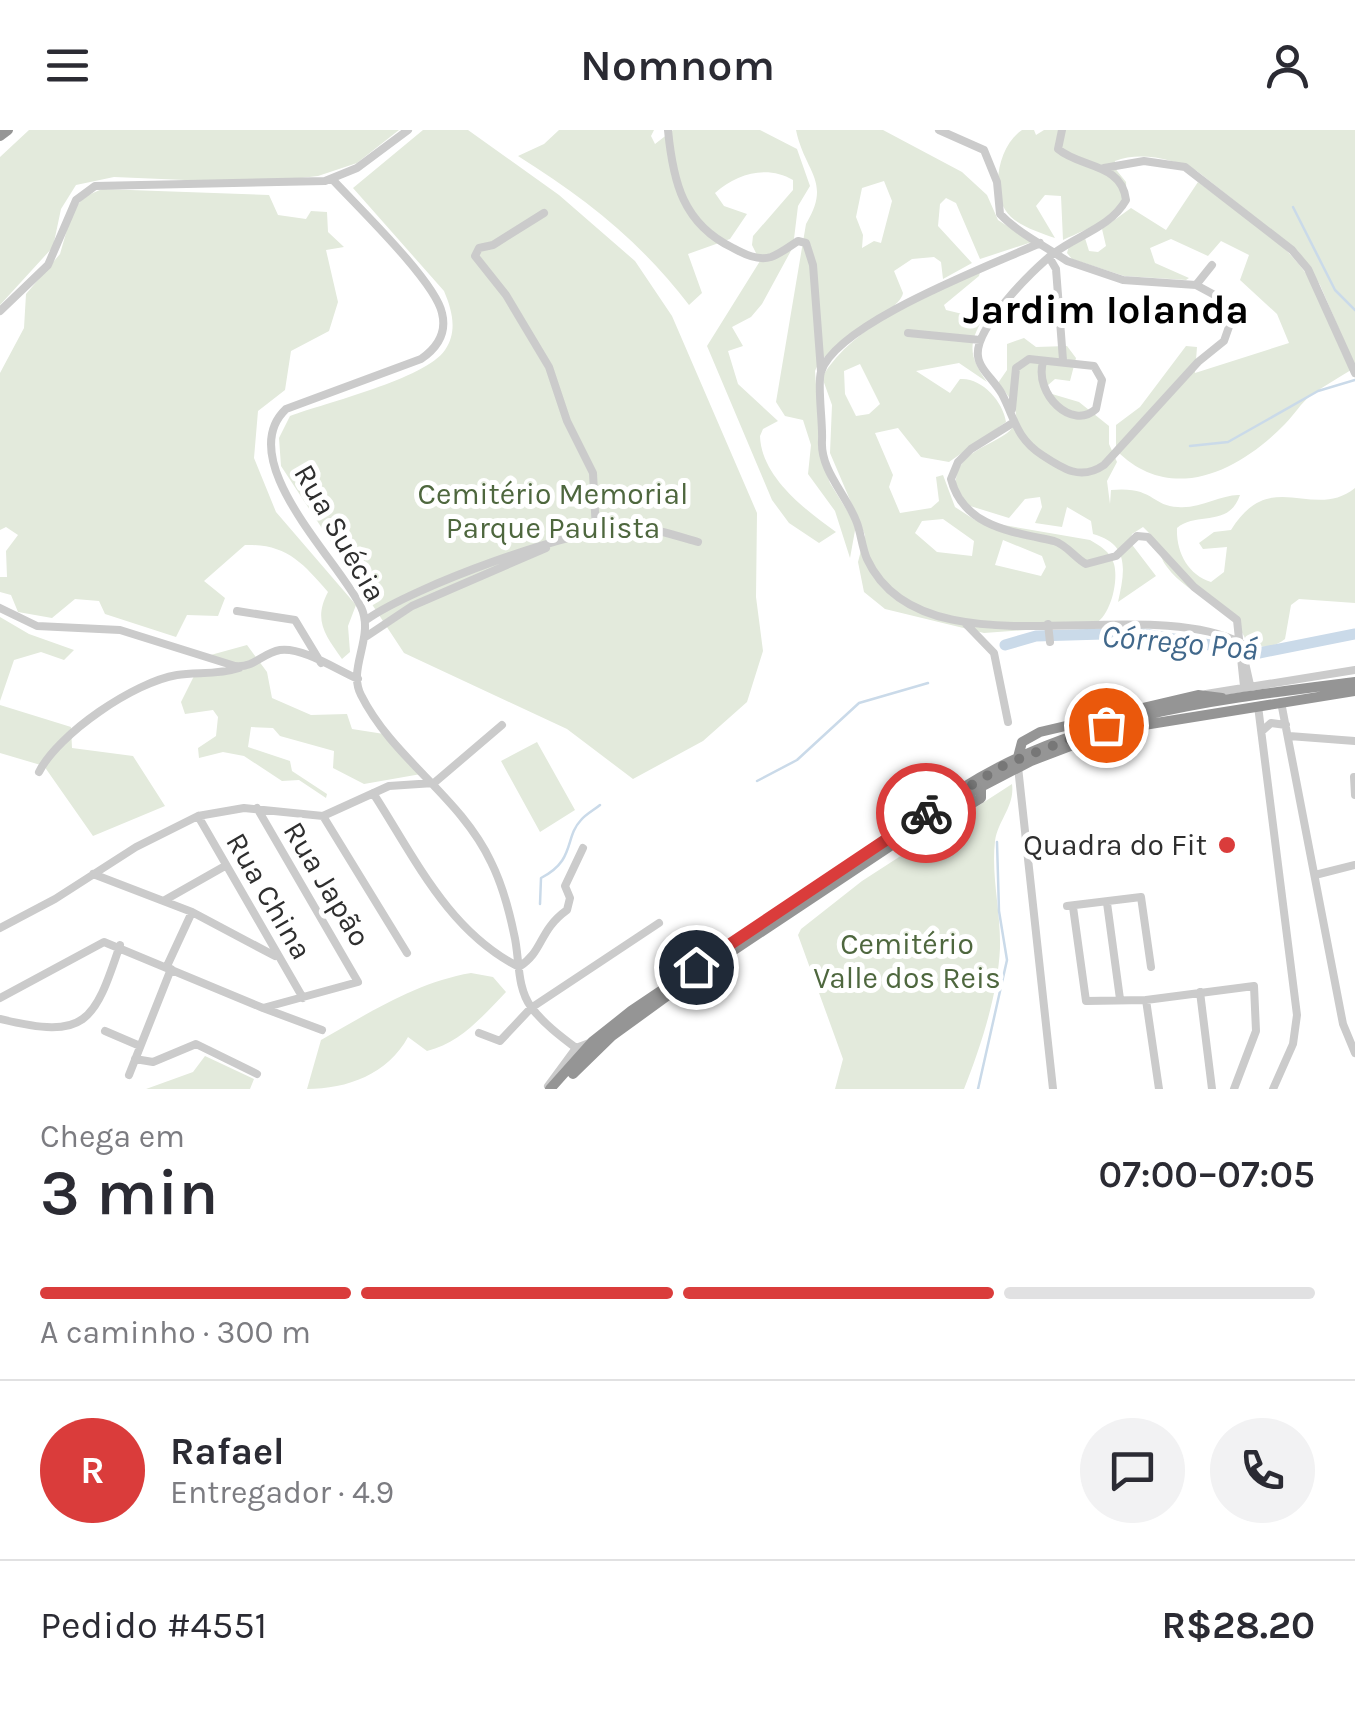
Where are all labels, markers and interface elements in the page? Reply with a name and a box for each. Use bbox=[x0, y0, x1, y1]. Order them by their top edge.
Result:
icon: menu bbox=[40, 38, 95, 93]
icon: person bbox=[1260, 38, 1315, 93]
text: Nomnom bbox=[580, 39, 775, 91]
district label: Jardim Iolanda bbox=[963, 286, 1249, 333]
street label: Rua Suécia bbox=[286, 458, 394, 608]
park label: Cemitério Memorial Parque Paulista bbox=[418, 476, 688, 546]
water label: Córrego Poá bbox=[1100, 617, 1260, 668]
pin bbox=[1064, 683, 1149, 768]
icon: bag bbox=[1079, 698, 1134, 753]
courier bbox=[876, 763, 976, 863]
icon: bike bbox=[899, 786, 954, 841]
street label: Rua Japão bbox=[276, 815, 378, 953]
street label: Rua China bbox=[218, 826, 320, 966]
place label: Quadra do Fit bbox=[1023, 827, 1207, 863]
marker: Quadra do Fit bbox=[1216, 834, 1238, 856]
pin bbox=[654, 925, 739, 1010]
park label: Cemitério Valle dos Reis bbox=[813, 926, 1001, 996]
icon: home bbox=[669, 940, 724, 995]
text: Chega em bbox=[40, 1118, 185, 1155]
text: 07:00–07:05 bbox=[1099, 1152, 1315, 1197]
text: 3 min bbox=[40, 1154, 218, 1230]
text: A caminho · 300 m bbox=[40, 1314, 311, 1351]
button: chat bbox=[1080, 1418, 1185, 1523]
button: phone bbox=[1210, 1418, 1315, 1523]
text: Rafael bbox=[170, 1429, 285, 1474]
text: R bbox=[80, 1448, 105, 1493]
text: Entregador · 4.9 bbox=[170, 1474, 394, 1511]
text: Pedido #4551 bbox=[40, 1603, 267, 1648]
text: R$28.20 bbox=[1162, 1603, 1315, 1648]

